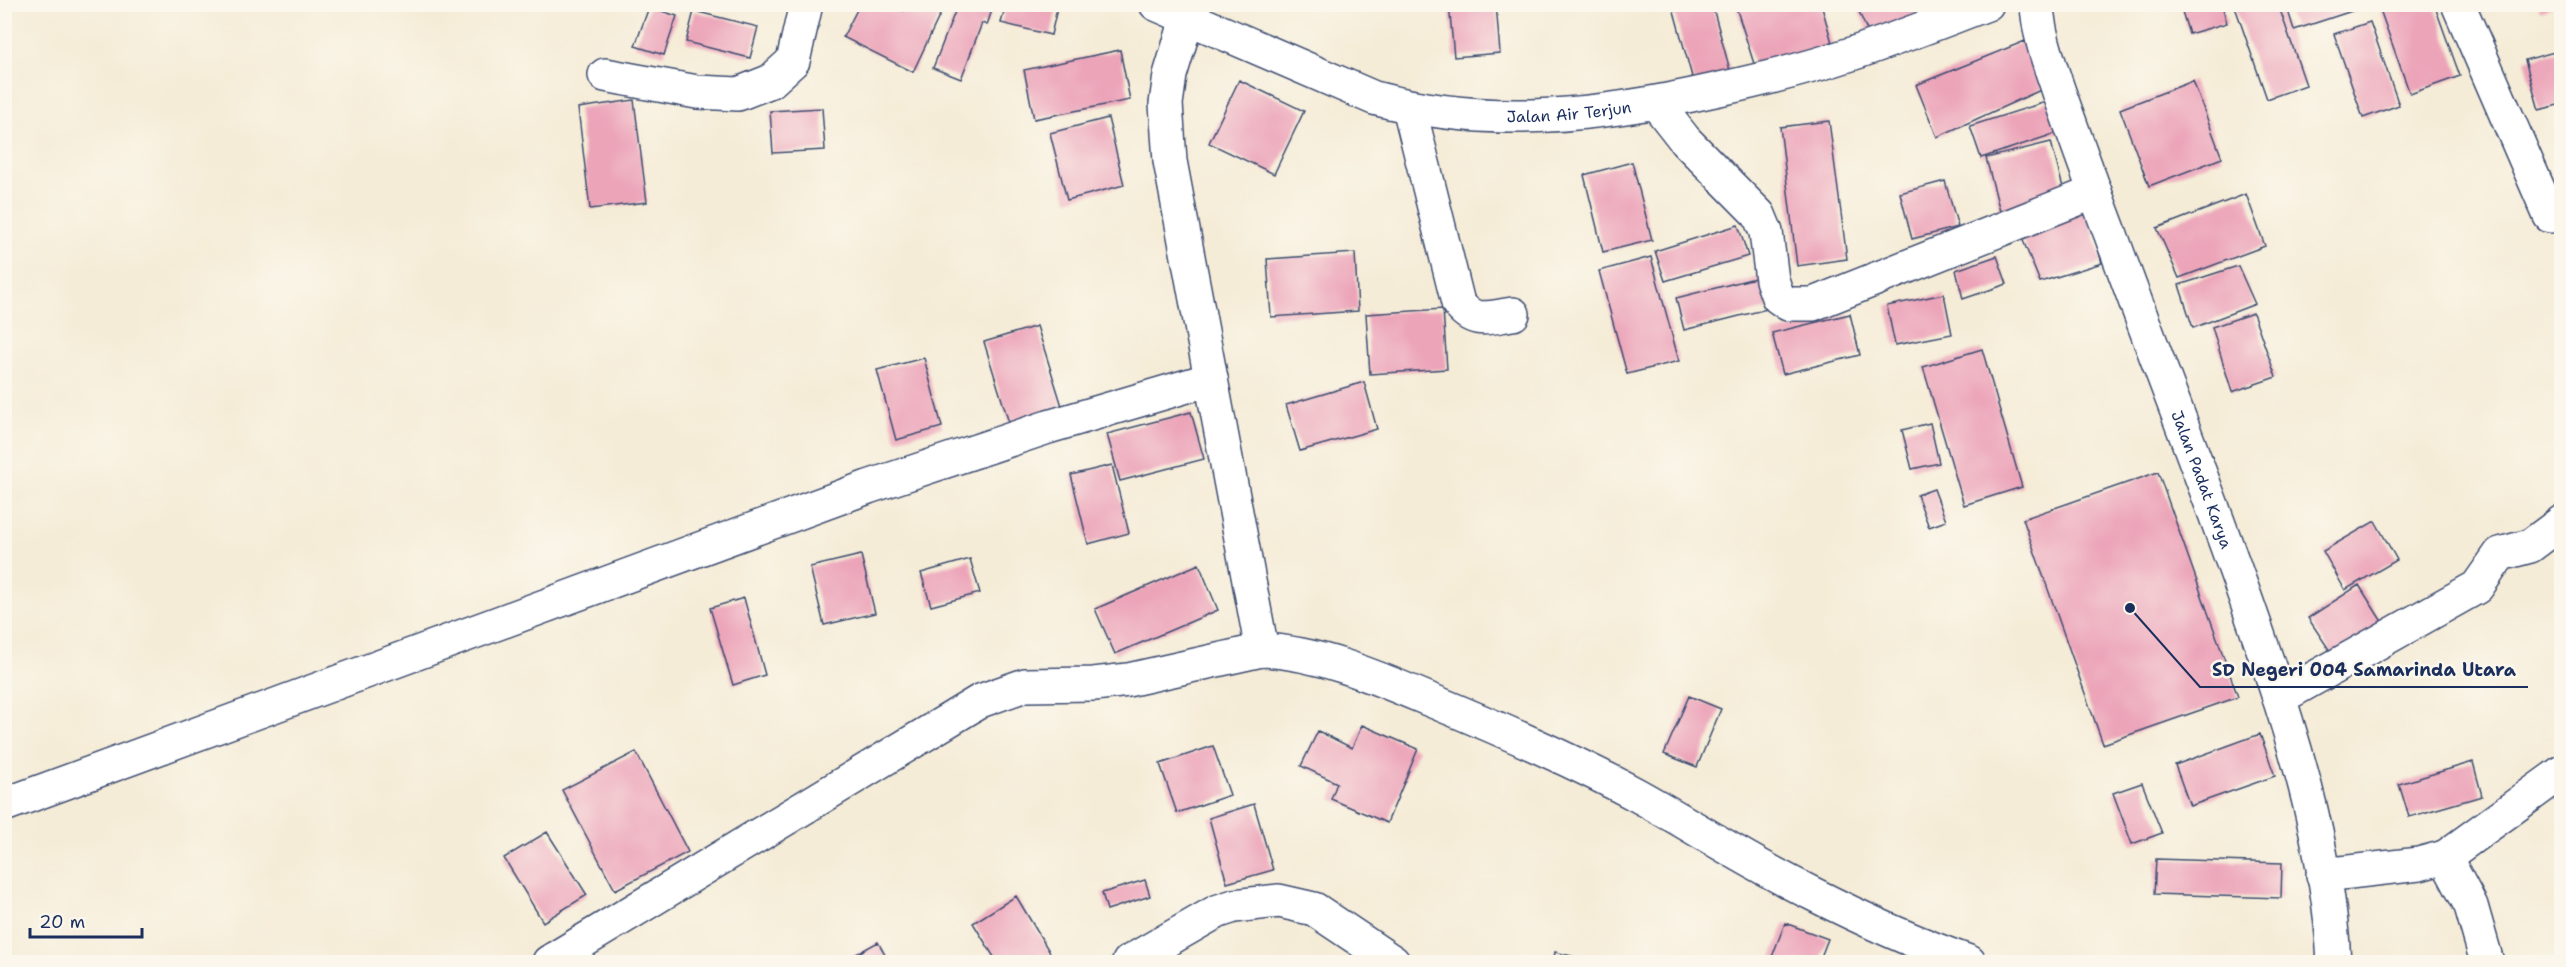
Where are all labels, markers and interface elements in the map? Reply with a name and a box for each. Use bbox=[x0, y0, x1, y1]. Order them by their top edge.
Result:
street label: Jalan Air Terjun bbox=[1506, 96, 1633, 127]
street label: Jalan Padat Karya bbox=[2166, 407, 2237, 552]
callout: SD Negeri 004 Samarinda Utara bbox=[2200, 651, 2528, 687]
text: SD Negeri 004 Samarinda Utara bbox=[2212, 658, 2517, 682]
scale bar bbox=[30, 901, 142, 939]
text: 20 m bbox=[39, 910, 85, 934]

